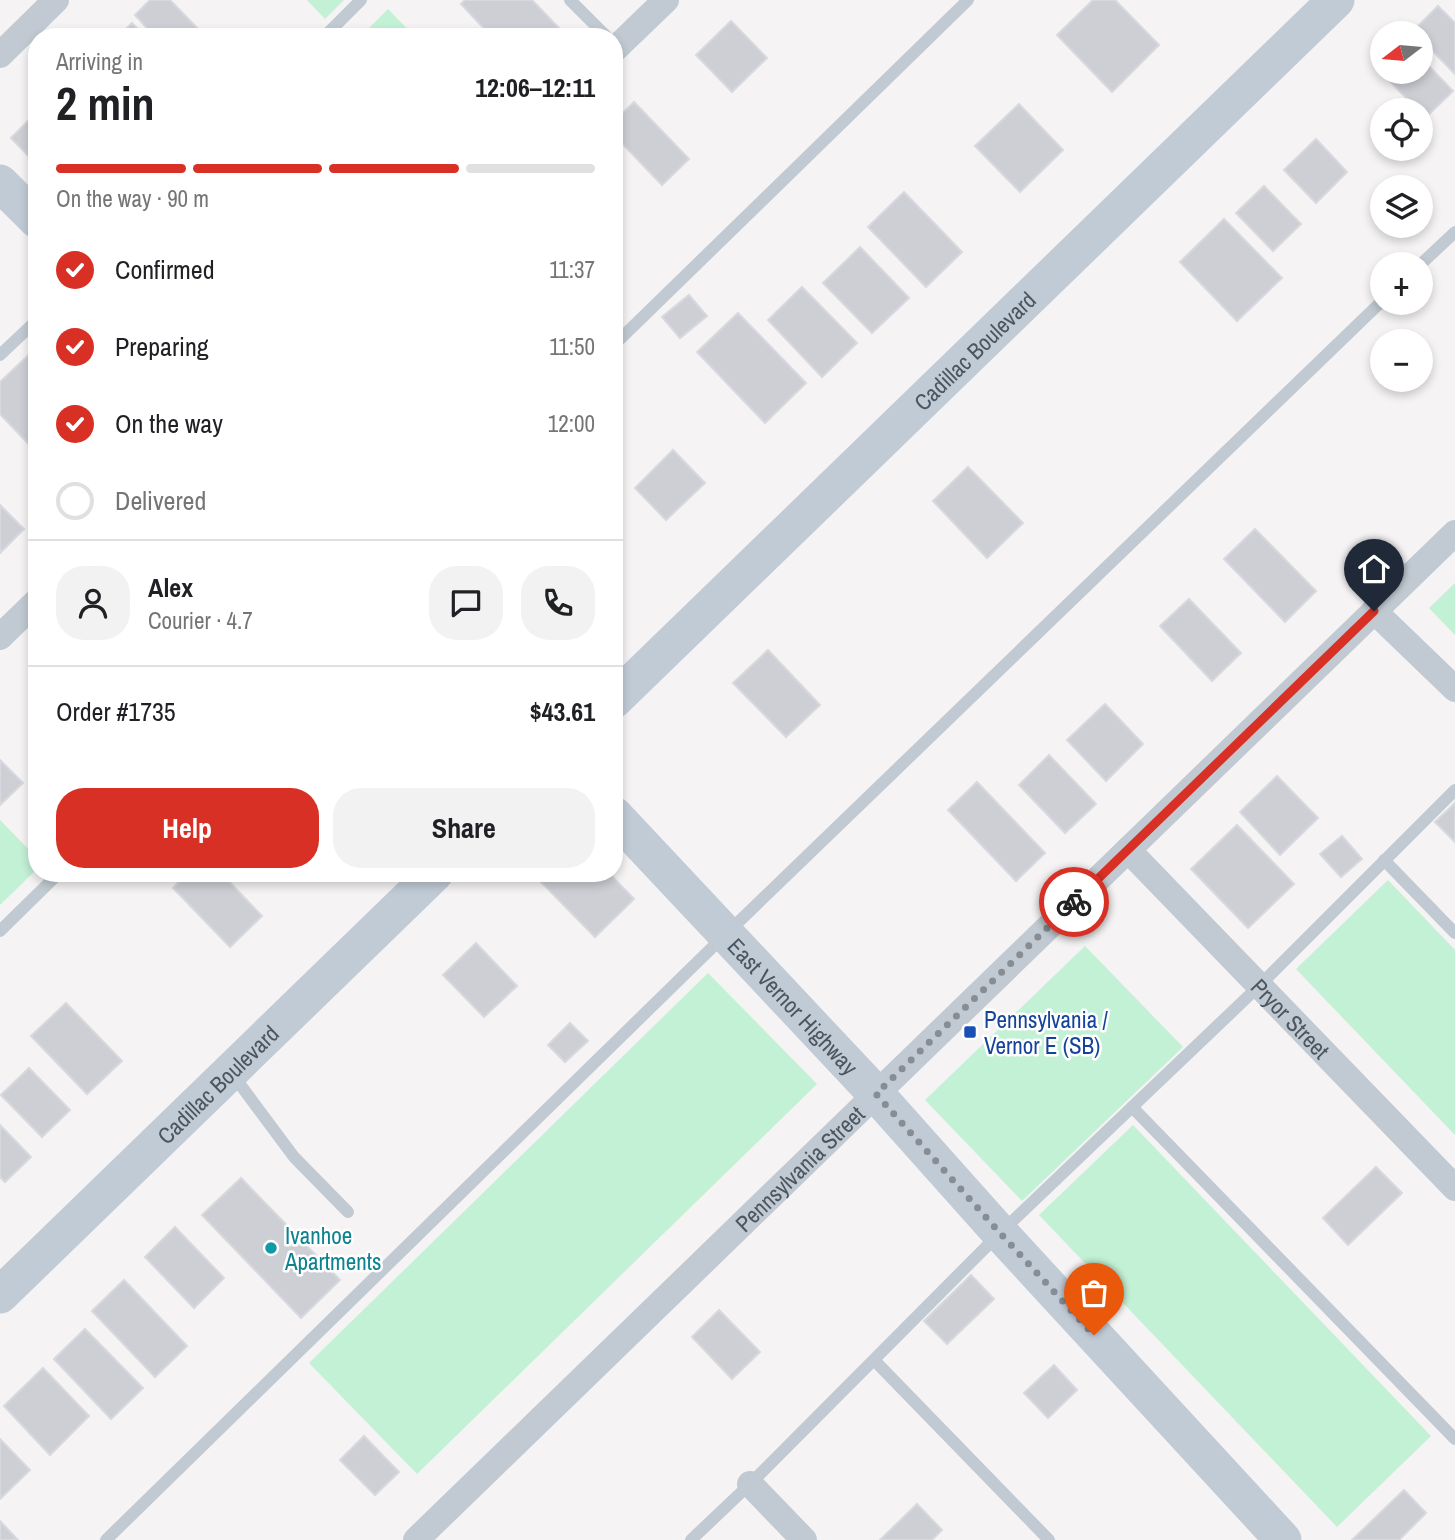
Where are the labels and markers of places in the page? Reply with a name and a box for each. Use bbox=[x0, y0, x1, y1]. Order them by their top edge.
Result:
pin bbox=[1344, 539, 1404, 611]
place label: Pennsylvania / Vernor E (SB) bbox=[984, 1004, 1108, 1061]
marker: Pennsylvania / Vernor E (SB) bbox=[962, 1024, 978, 1040]
place label: Ivanhoe Apartments bbox=[284, 1220, 381, 1277]
marker: Ivanhoe Apartments bbox=[263, 1240, 279, 1256]
pin bbox=[1064, 1263, 1124, 1335]

